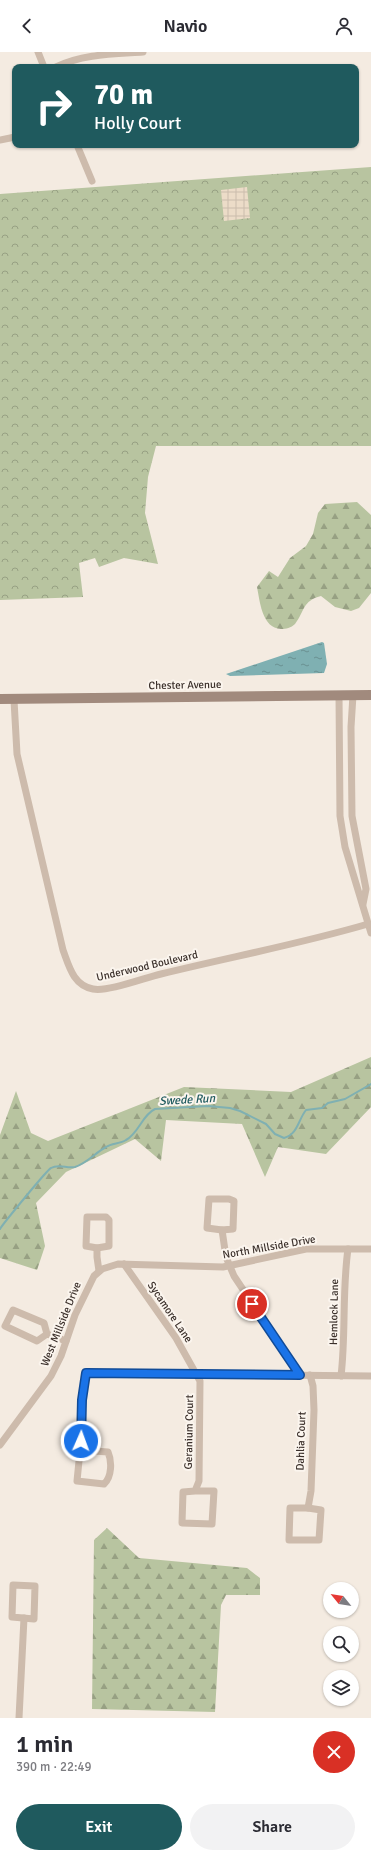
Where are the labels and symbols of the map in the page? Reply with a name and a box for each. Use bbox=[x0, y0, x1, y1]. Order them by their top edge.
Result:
street label: Chester Avenue bbox=[148, 678, 222, 692]
street label: Underwood Boulevard bbox=[95, 948, 199, 984]
water label: Swede Run bbox=[159, 1091, 216, 1109]
street label: North Millside Drive bbox=[222, 1232, 316, 1262]
street label: Sycamore Lane bbox=[145, 1279, 195, 1345]
street label: Hemlock Lane bbox=[327, 1279, 341, 1345]
street label: West Millside Drive bbox=[38, 1280, 84, 1368]
pin bbox=[235, 1287, 269, 1321]
street label: Geranium Court bbox=[182, 1394, 196, 1469]
street label: Dahlia Court bbox=[293, 1411, 309, 1471]
position arrow bbox=[60, 1420, 102, 1462]
north arrow bbox=[323, 1582, 359, 1618]

